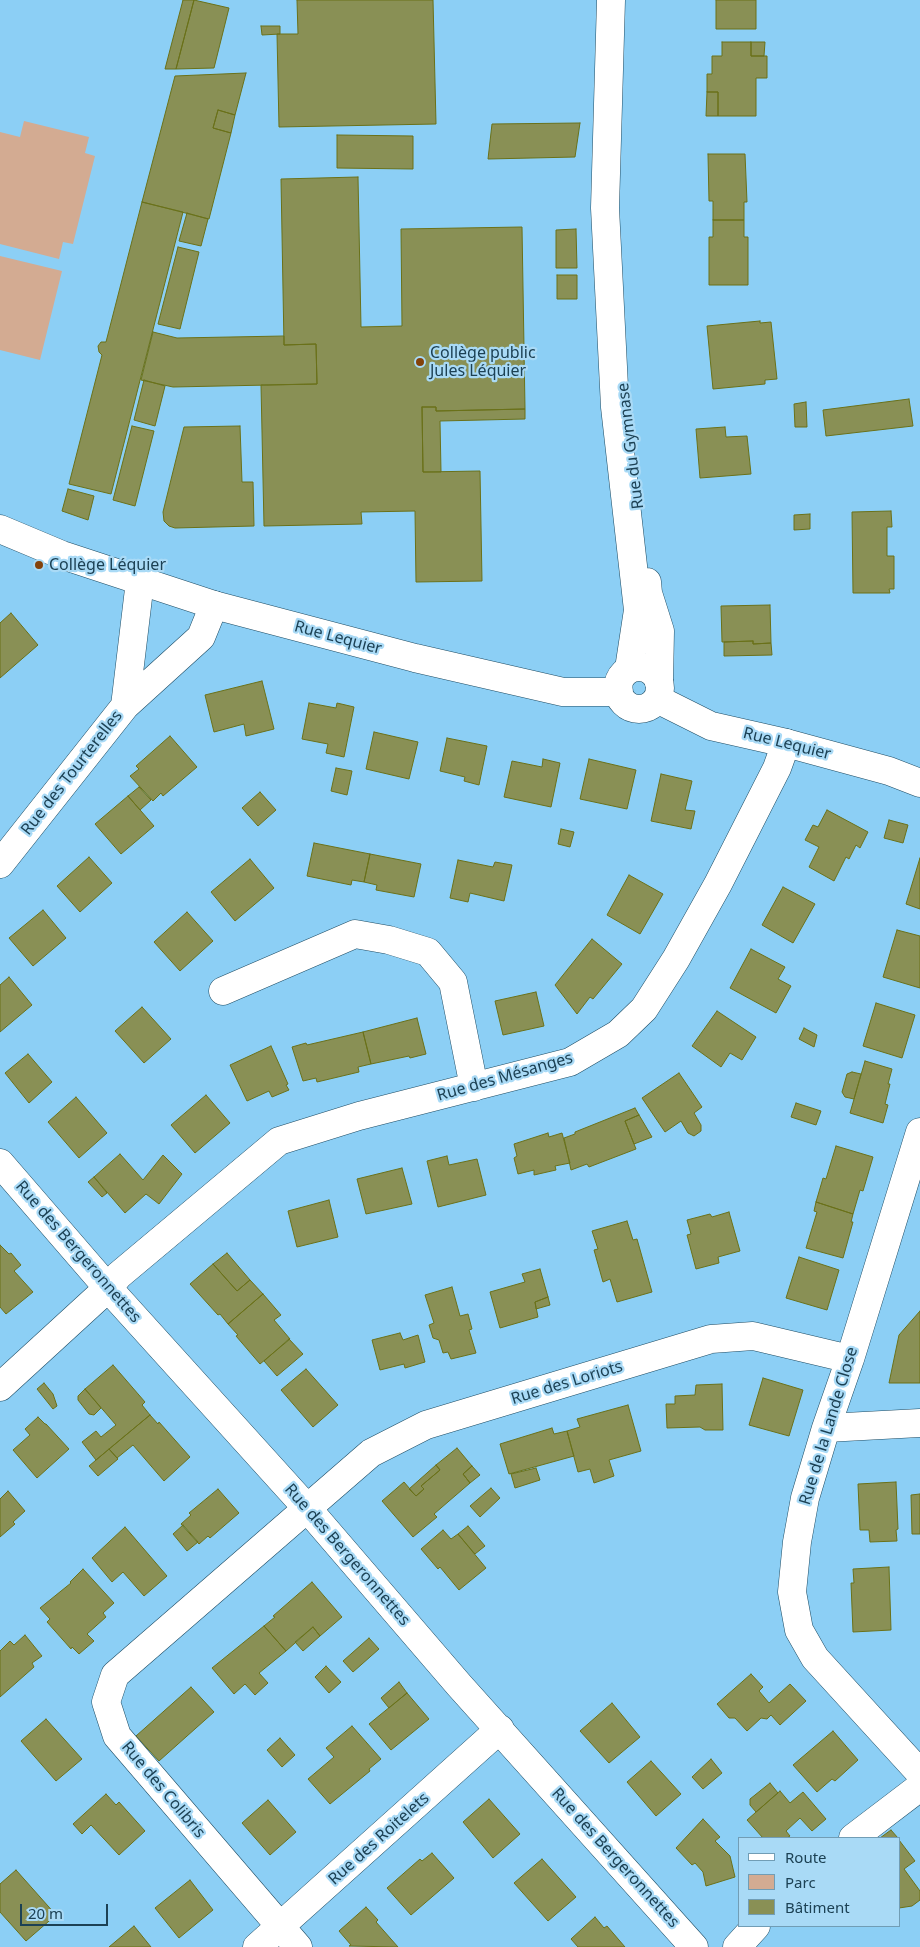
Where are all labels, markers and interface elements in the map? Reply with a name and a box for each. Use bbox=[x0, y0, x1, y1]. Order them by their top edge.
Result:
place label: Collège public Jules Léquier bbox=[430, 343, 536, 381]
marker: Collège public Jules Léquier bbox=[414, 356, 426, 368]
street label: Rue du Gymnase bbox=[614, 382, 648, 510]
place label: Collège Léquier bbox=[49, 555, 166, 575]
marker: Collège Léquier bbox=[33, 559, 45, 571]
street label: Rue Lequier bbox=[292, 617, 384, 659]
street label: Rue des Tourterelles bbox=[17, 707, 127, 839]
street label: Rue Lequier bbox=[741, 724, 833, 764]
street label: Rue des Mésanges bbox=[435, 1048, 575, 1106]
street label: Rue des Bergeronnettes bbox=[11, 1177, 145, 1327]
street label: Rue de la Lande Close bbox=[796, 1345, 862, 1507]
street label: Rue des Loriots bbox=[509, 1357, 625, 1409]
street label: Rue des Bergeronnettes bbox=[280, 1480, 414, 1630]
street label: Rue des Colibris bbox=[117, 1738, 209, 1842]
street label: Rue des Bergeronnettes bbox=[547, 1784, 683, 1932]
street label: Rue des Roitelets bbox=[325, 1789, 433, 1889]
legend bbox=[738, 1837, 900, 1927]
text: Route bbox=[785, 1847, 827, 1867]
text: Parc bbox=[785, 1872, 816, 1892]
scale bar bbox=[22, 1894, 110, 1926]
text: Bâtiment bbox=[785, 1897, 850, 1917]
text: 20 m bbox=[28, 1903, 63, 1923]

